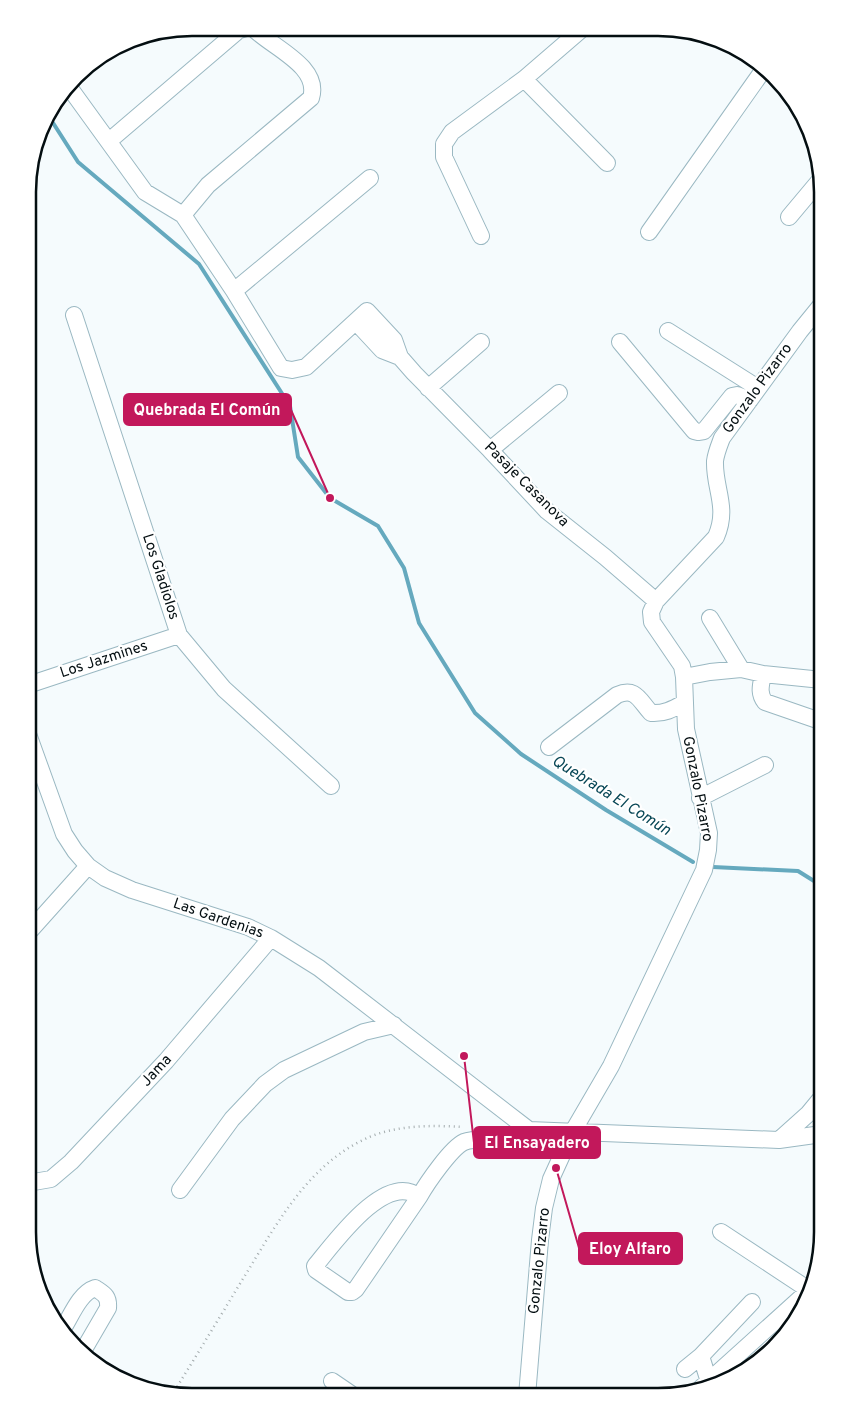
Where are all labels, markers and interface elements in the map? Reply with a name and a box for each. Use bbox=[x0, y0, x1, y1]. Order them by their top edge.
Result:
street label: Gonzalo Pizarro bbox=[719, 340, 797, 438]
callout: Quebrada El Común bbox=[124, 394, 291, 425]
text: Quebrada El Común bbox=[133, 401, 281, 421]
street label: Pasaje Casanova bbox=[480, 439, 572, 531]
street label: Los Gladiolos bbox=[137, 532, 183, 622]
street label: Los Jazmines bbox=[58, 637, 150, 683]
street label: Gonzalo Pizarro bbox=[677, 735, 717, 843]
water label: Quebrada El Común bbox=[548, 751, 675, 841]
street label: Las Gardenias bbox=[170, 895, 266, 943]
street label: Jama bbox=[137, 1051, 177, 1091]
callout: El Ensayadero bbox=[474, 1127, 600, 1158]
text: El Ensayadero bbox=[484, 1134, 590, 1154]
street label: Gonzalo Pizarro bbox=[525, 1207, 555, 1315]
callout: Eloy Alfaro bbox=[579, 1233, 682, 1264]
text: Eloy Alfaro bbox=[589, 1240, 671, 1260]

